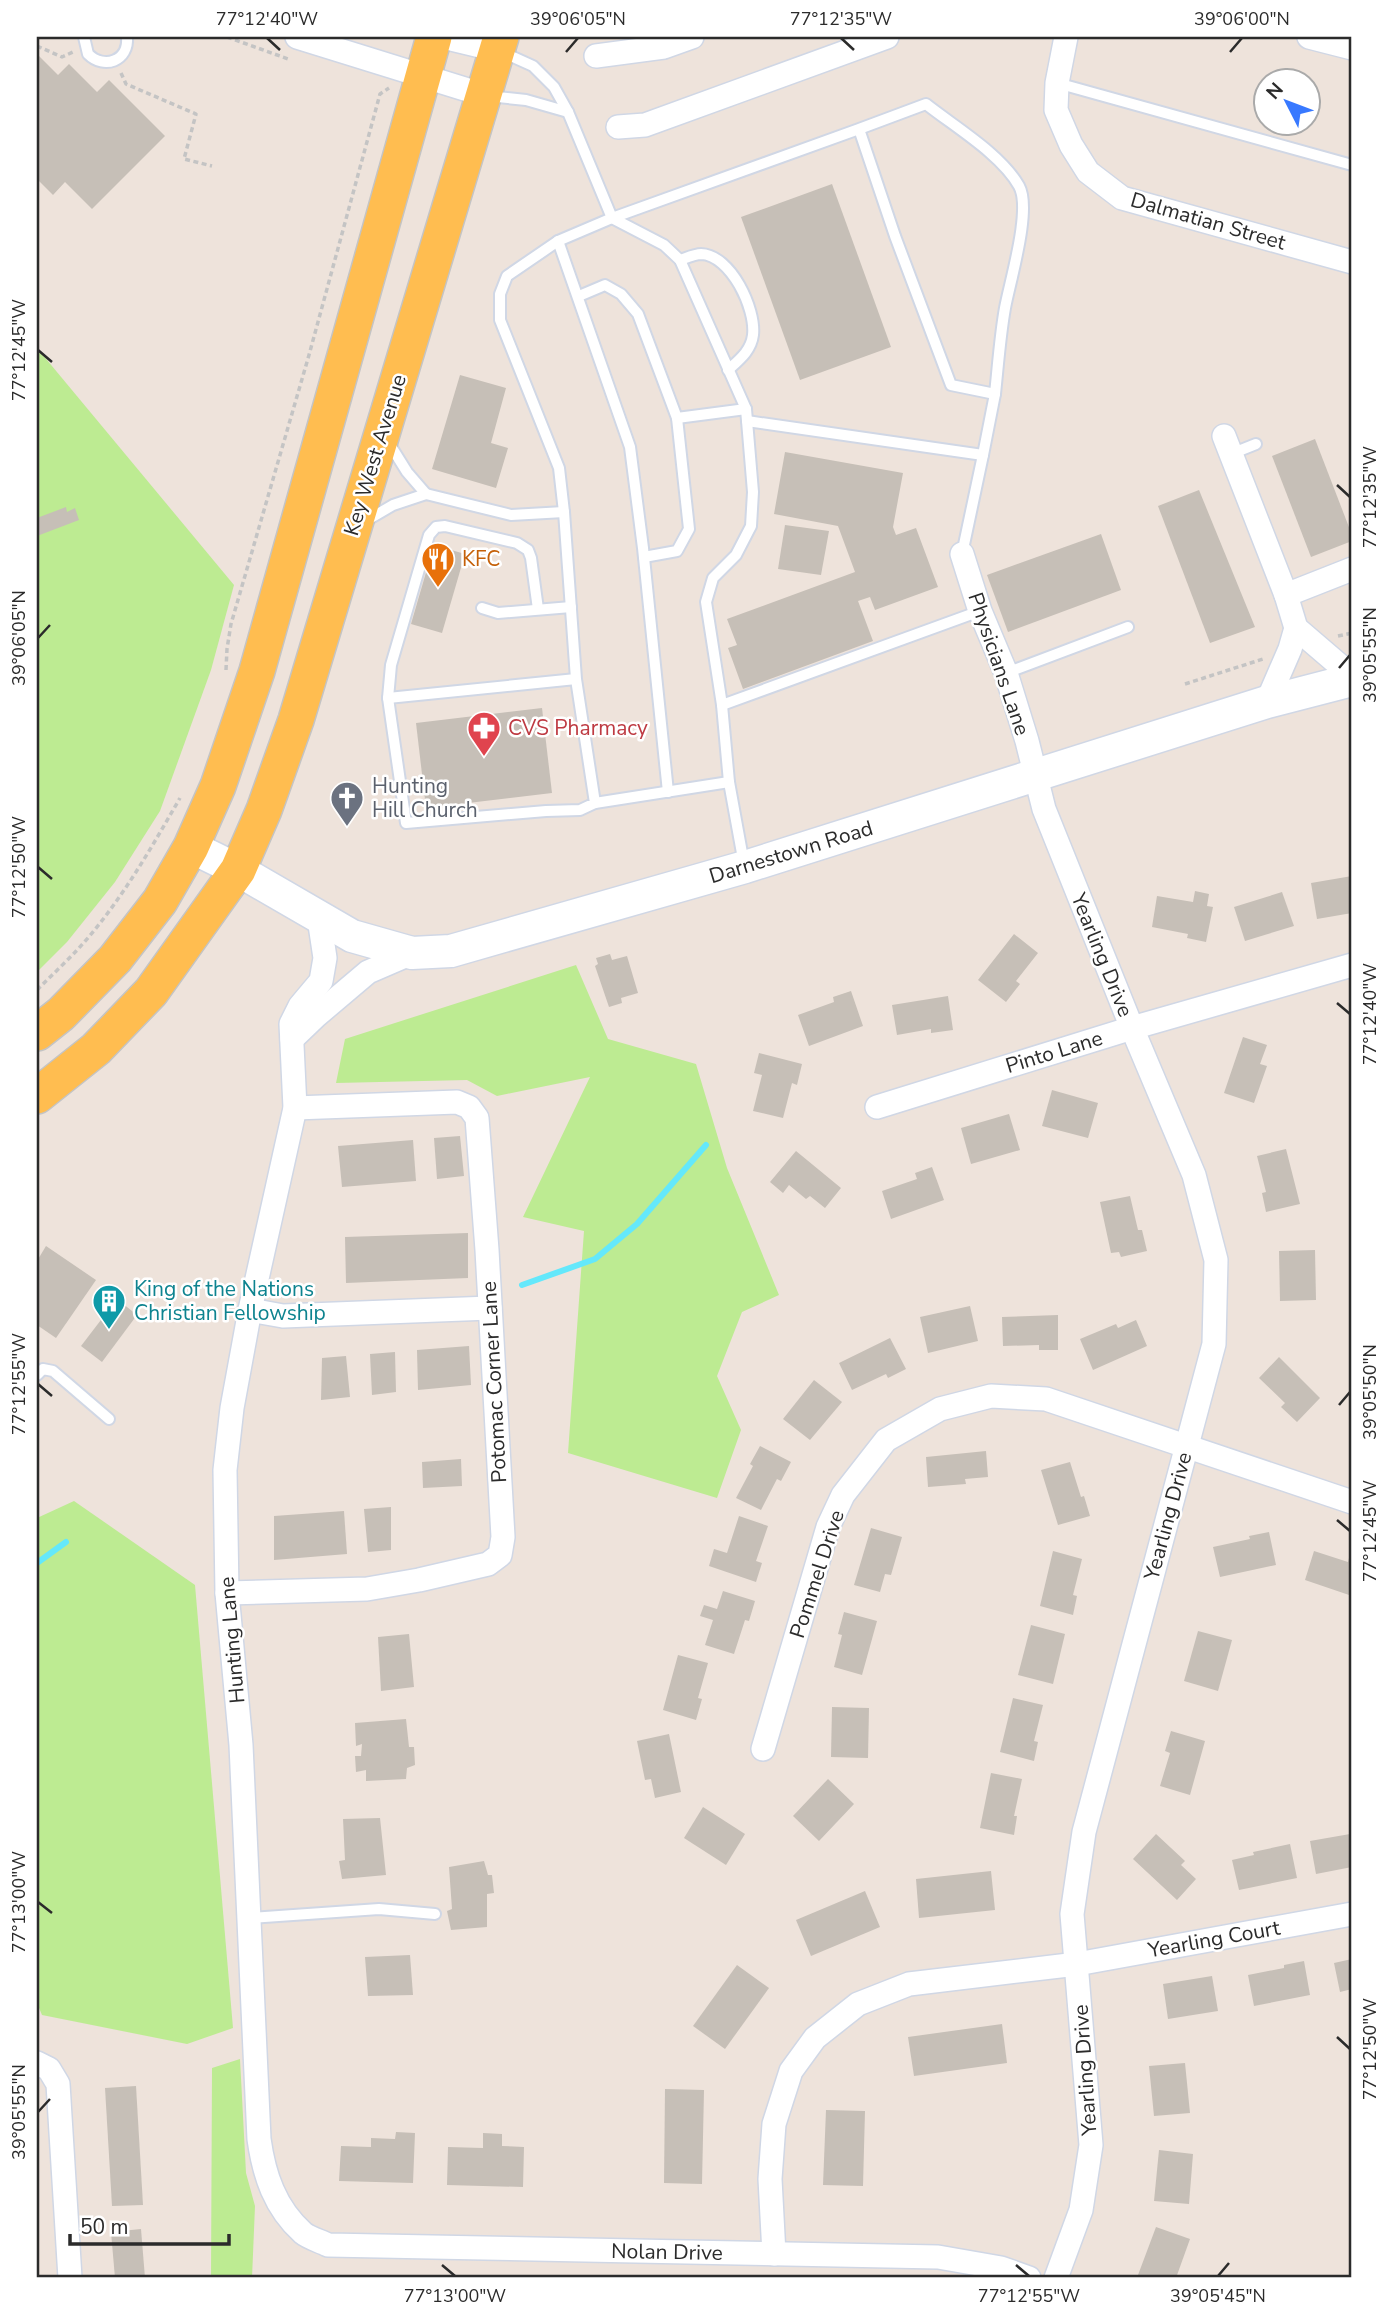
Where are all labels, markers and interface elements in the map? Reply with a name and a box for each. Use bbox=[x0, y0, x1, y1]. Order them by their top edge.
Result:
text: 77°12'40"W bbox=[216, 7, 318, 31]
text: 39°06'05"N bbox=[530, 7, 626, 31]
text: 77°12'35"W bbox=[790, 7, 892, 31]
text: 39°06'00"N bbox=[1194, 7, 1290, 31]
north arrow bbox=[1252, 66, 1322, 136]
text: N bbox=[1261, 77, 1290, 105]
street label: Dalmatian Street bbox=[1127, 185, 1289, 257]
text: 77°12'45"W bbox=[7, 299, 31, 401]
street label: Key West Avenue bbox=[337, 371, 413, 539]
text: 77°12'35"W bbox=[1358, 446, 1382, 548]
restaurant icon: KFC bbox=[419, 540, 457, 589]
place label: KFC bbox=[462, 545, 500, 573]
street label: Physicians Lane bbox=[961, 589, 1037, 739]
text: 39°06'05"N bbox=[7, 590, 31, 686]
text: 39°05'55"N bbox=[1358, 607, 1382, 703]
pharmacy icon: CVS Pharmacy bbox=[465, 709, 503, 758]
place label: CVS Pharmacy bbox=[508, 714, 648, 742]
place label: Hunting Hill Church bbox=[372, 772, 478, 824]
church icon: Hunting Hill Church bbox=[328, 779, 366, 828]
street label: Darnestown Road bbox=[706, 814, 876, 890]
text: 77°12'50"W bbox=[7, 816, 31, 918]
street label: Yearling Drive bbox=[1064, 888, 1140, 1021]
text: 77°12'40"W bbox=[1358, 963, 1382, 1065]
street label: Pinto Lane bbox=[1002, 1024, 1106, 1080]
place label: King of the Nations Christian Fellowship bbox=[134, 1275, 326, 1327]
street label: Potomac Corner Lane bbox=[475, 1281, 513, 1483]
building icon: King of the Nations Christian Fellowship bbox=[90, 1282, 128, 1331]
text: 77°12'55"W bbox=[7, 1333, 31, 1435]
text: 39°05'50"N bbox=[1358, 1344, 1382, 1440]
street label: Yearling Drive bbox=[1137, 1449, 1199, 1584]
text: 77°12'45"W bbox=[1358, 1480, 1382, 1582]
street label: Pommel Drive bbox=[783, 1506, 851, 1642]
street label: Hunting Lane bbox=[213, 1575, 251, 1705]
text: 77°13'00"W bbox=[7, 1851, 31, 1953]
street label: Yearling Court bbox=[1145, 1913, 1283, 1965]
text: 77°12'50"W bbox=[1358, 1998, 1382, 2100]
street label: Yearling Drive bbox=[1066, 2004, 1104, 2137]
text: 39°05'55"N bbox=[7, 2064, 31, 2160]
scale bar bbox=[70, 2203, 229, 2247]
text: 50 m bbox=[80, 2213, 129, 2241]
street label: Nolan Drive bbox=[611, 2237, 723, 2267]
text: 77°13'00"W bbox=[404, 2284, 506, 2308]
text: 77°12'55"W bbox=[978, 2284, 1080, 2308]
text: 39°05'45"N bbox=[1170, 2284, 1266, 2308]

